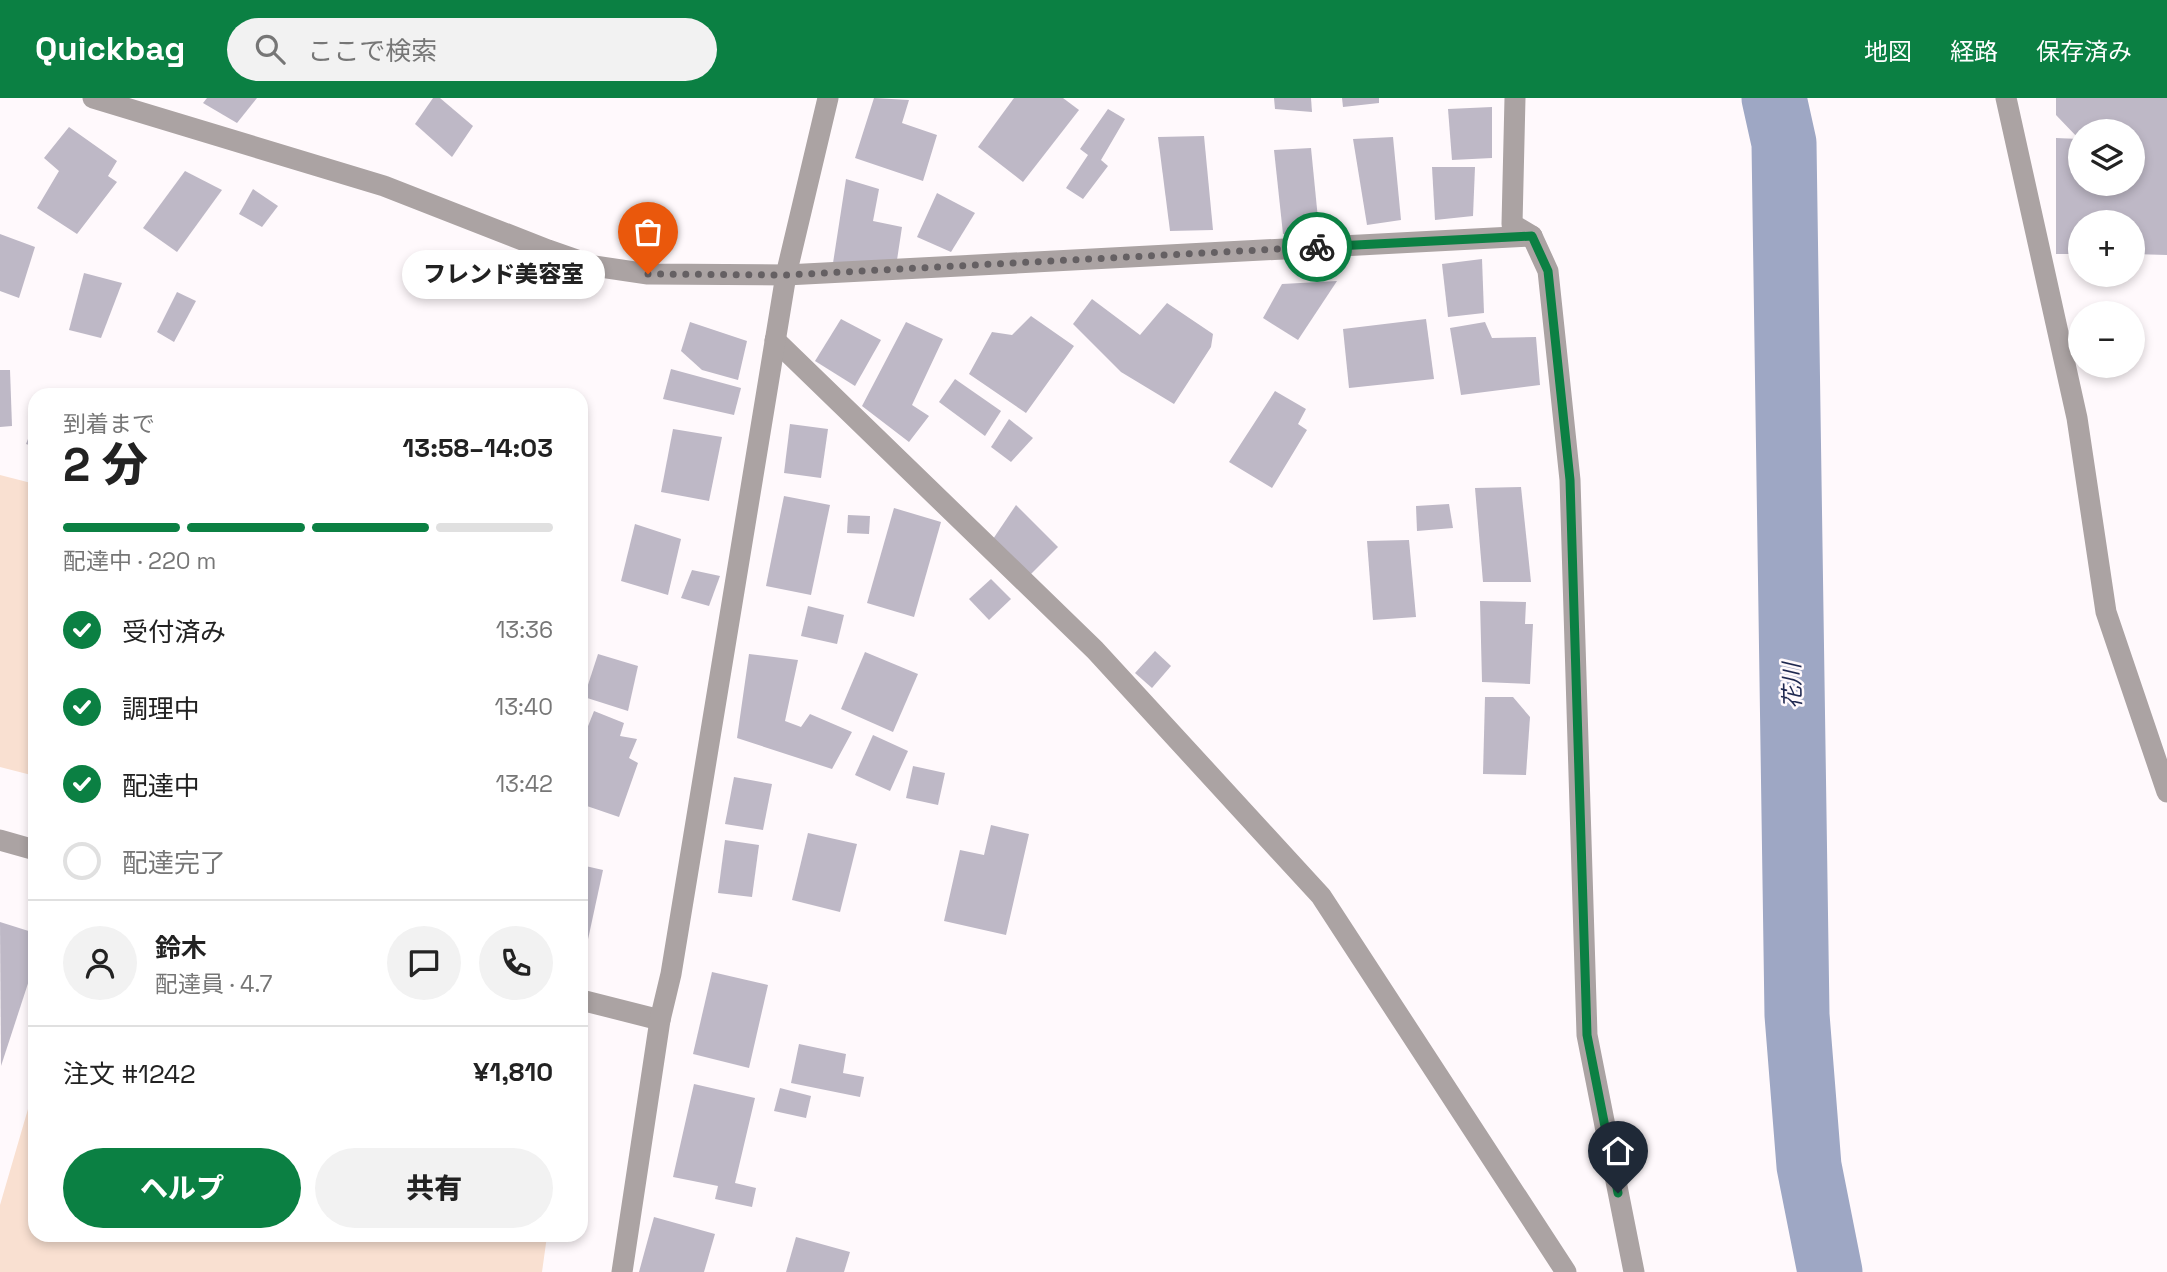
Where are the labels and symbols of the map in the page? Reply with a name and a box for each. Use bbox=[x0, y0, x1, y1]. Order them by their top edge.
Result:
pin bbox=[618, 202, 678, 274]
courier bbox=[1282, 212, 1352, 282]
callout: フレンド美容室 bbox=[403, 250, 606, 298]
water label: 花川 bbox=[1777, 660, 1807, 709]
pin bbox=[1588, 1121, 1648, 1193]

